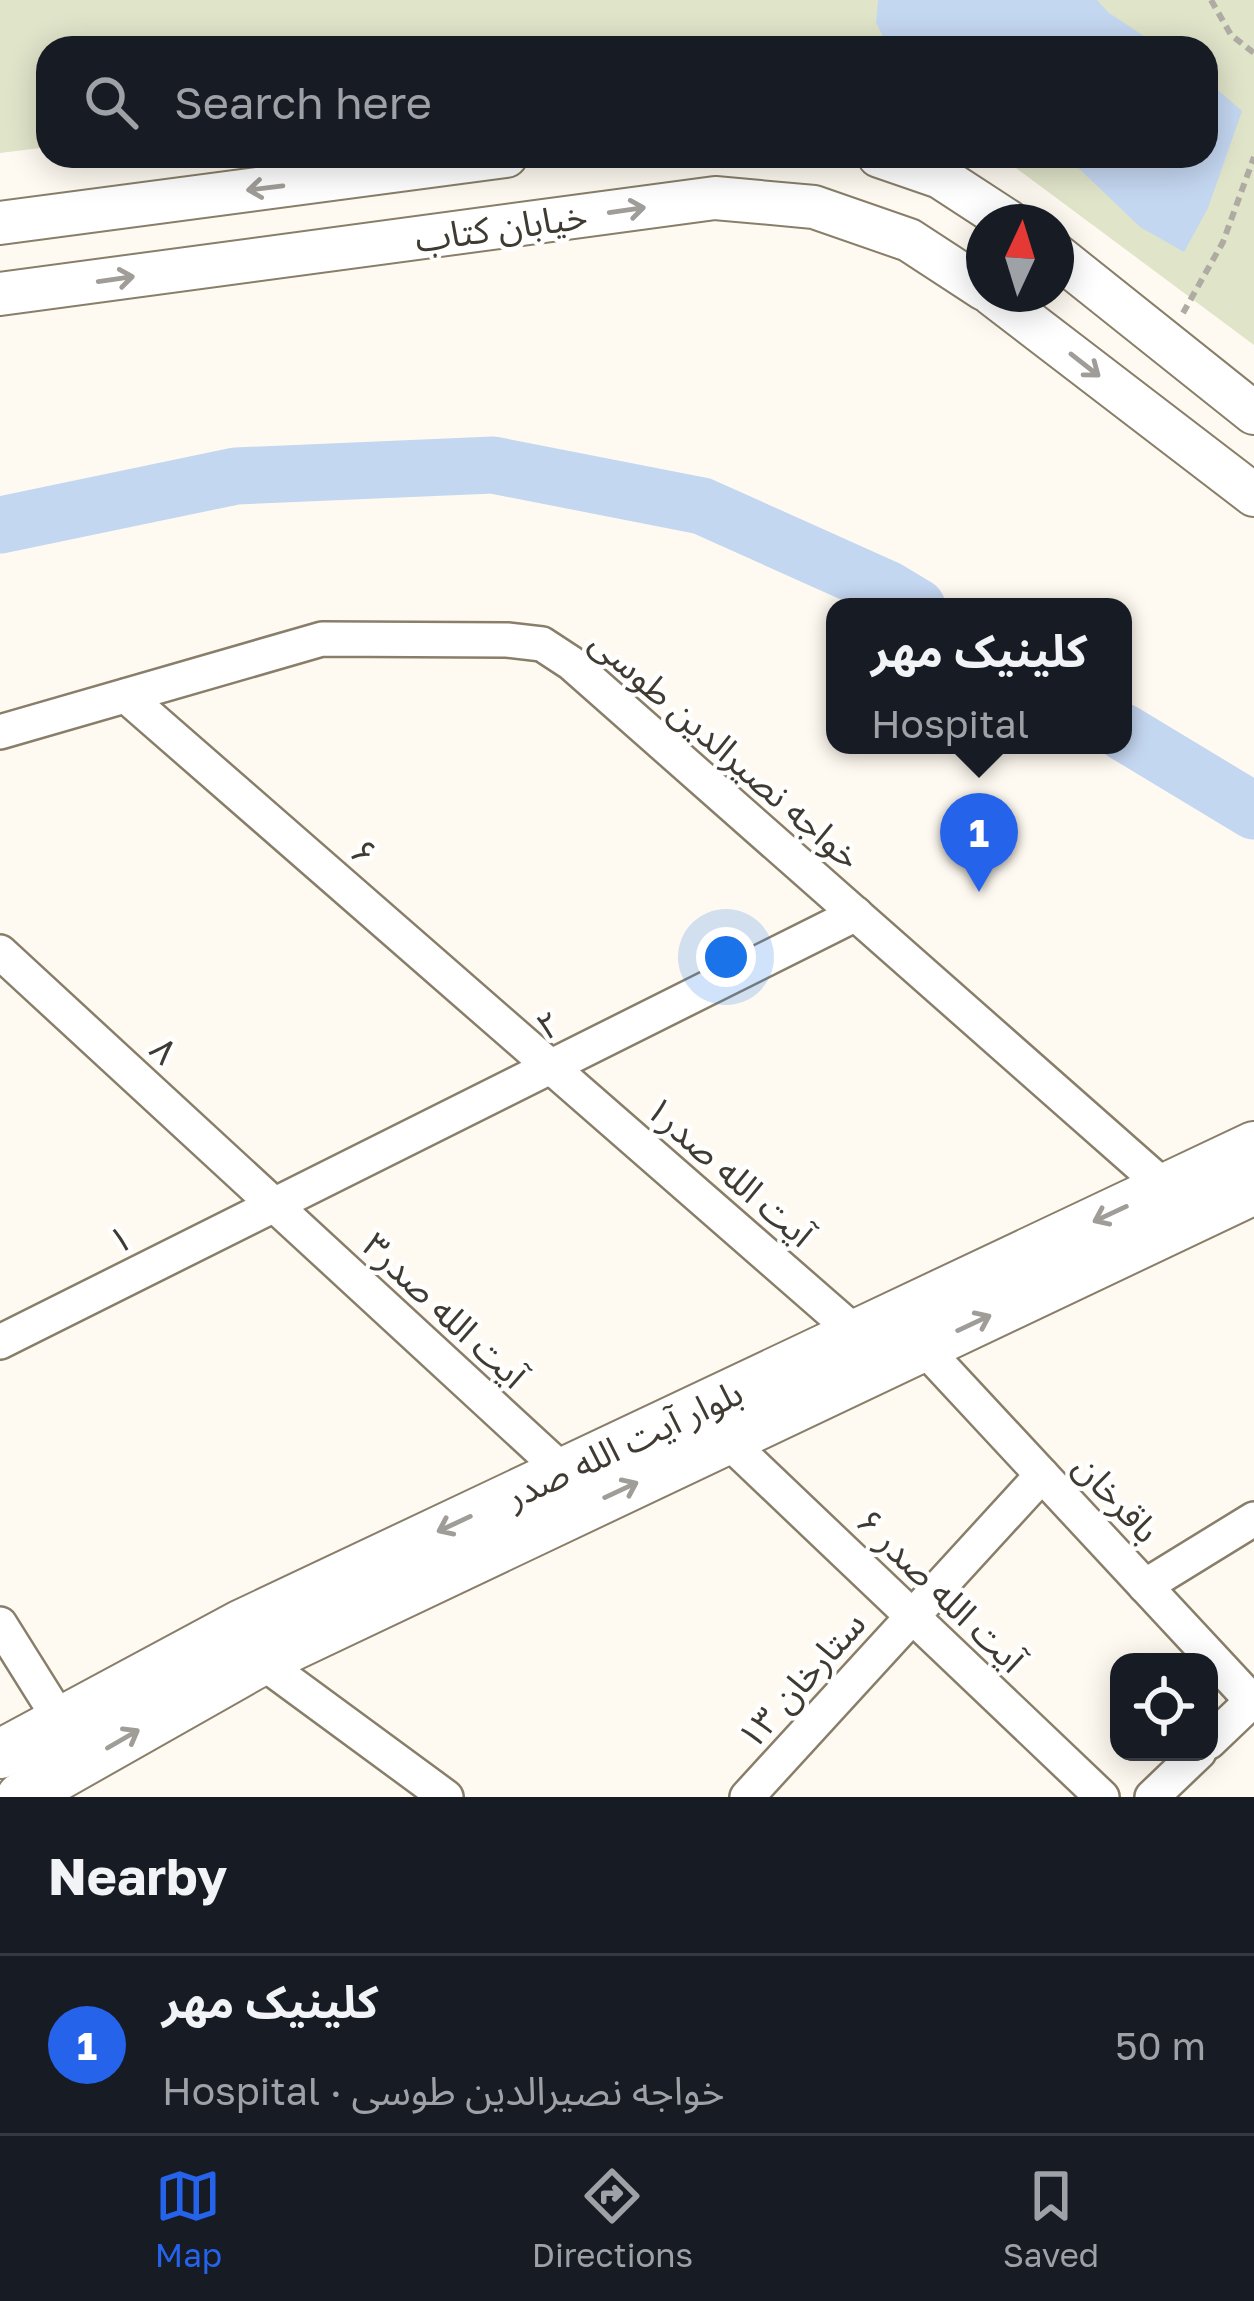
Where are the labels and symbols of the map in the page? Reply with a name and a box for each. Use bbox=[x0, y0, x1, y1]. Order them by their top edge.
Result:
one-way arrow bbox=[247, 177, 286, 199]
street label: خیابان کتاب bbox=[412, 193, 590, 260]
one-way arrow bbox=[607, 198, 646, 221]
north arrow bbox=[966, 204, 1074, 312]
one-way arrow bbox=[96, 267, 135, 290]
one-way arrow bbox=[1069, 351, 1101, 378]
street label: خواجه نصیرالدین طوسی bbox=[582, 619, 870, 879]
pin: 1 bbox=[940, 793, 1018, 892]
street label: ۶ bbox=[342, 829, 386, 875]
your location bbox=[696, 927, 756, 987]
street label: ۲ bbox=[529, 1001, 567, 1048]
street label: ۸ bbox=[142, 1027, 187, 1072]
street label: ۱آیت الله صدر bbox=[637, 1086, 824, 1257]
one-way arrow bbox=[1093, 1204, 1129, 1226]
street label: ۱‍ bbox=[101, 1215, 138, 1262]
street label: ۳آیت الله صدر bbox=[354, 1223, 537, 1398]
one-way arrow bbox=[955, 1311, 991, 1333]
street label: بلوار آیت الله صدر bbox=[498, 1370, 749, 1518]
street label: باقرخان bbox=[1065, 1444, 1169, 1552]
one-way arrow bbox=[602, 1478, 638, 1500]
street label: آیت الله صدر ۶ bbox=[848, 1499, 1035, 1682]
one-way arrow bbox=[437, 1514, 473, 1536]
street label: ستارخان ۱۳ bbox=[728, 1602, 874, 1758]
one-way arrow bbox=[104, 1727, 139, 1751]

